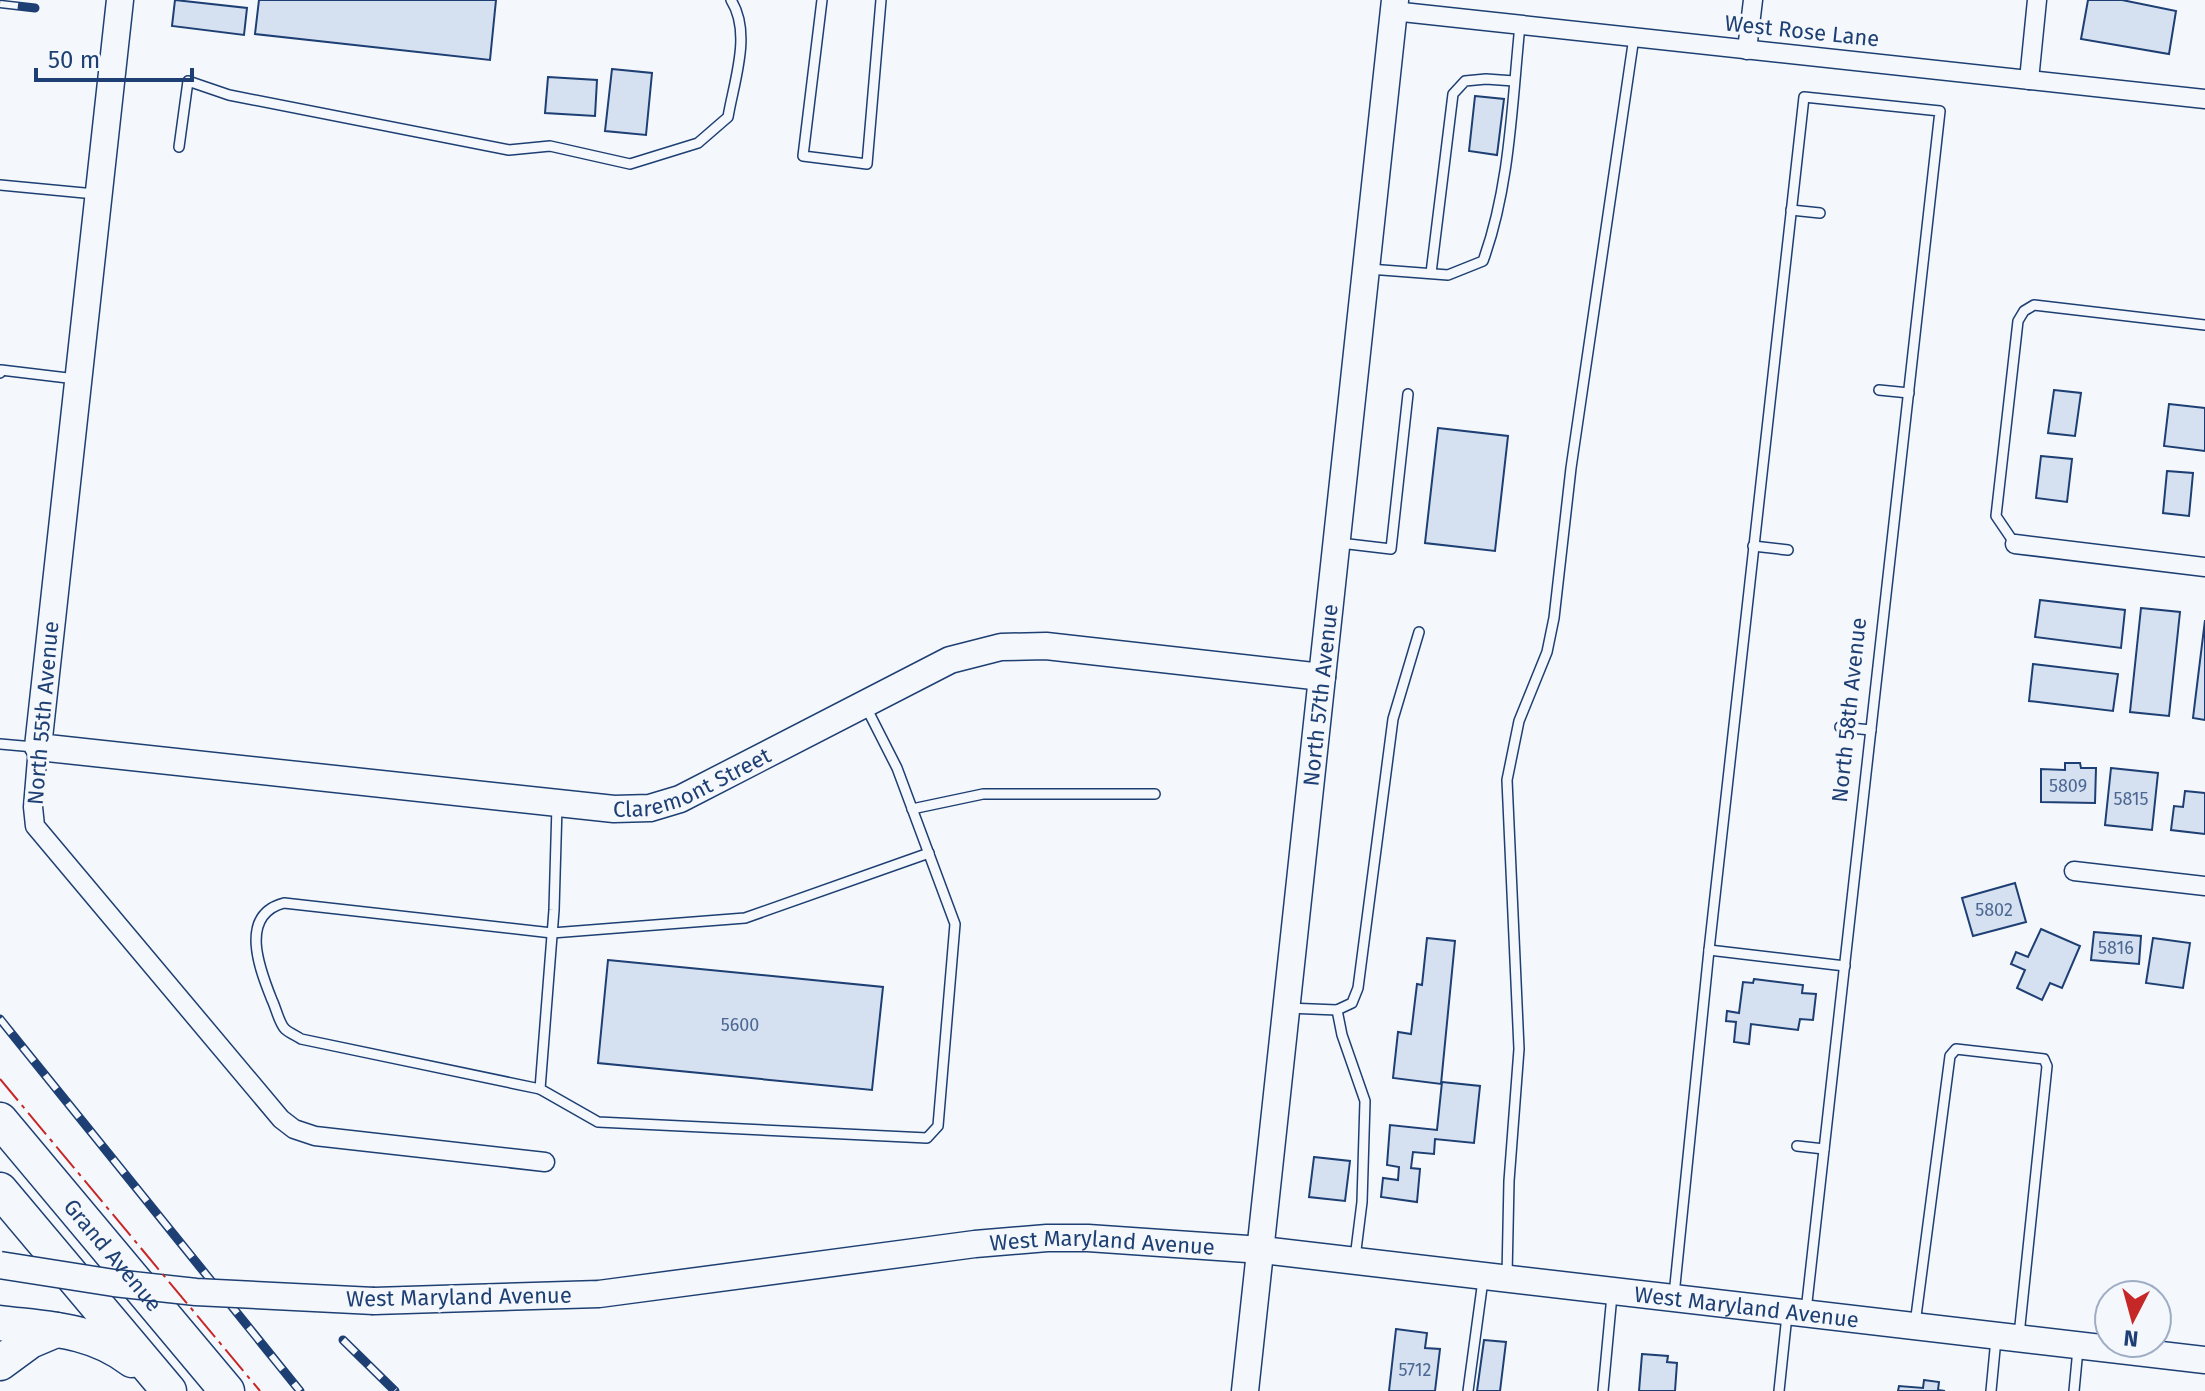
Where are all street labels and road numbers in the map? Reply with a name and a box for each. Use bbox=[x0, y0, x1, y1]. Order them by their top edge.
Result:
street label: West Rose Lane bbox=[1723, 9, 1881, 53]
street label: North 57th Avenue bbox=[1297, 603, 1343, 788]
street label: North 58th Avenue bbox=[1826, 616, 1872, 804]
street label: North 55th Avenue bbox=[22, 620, 64, 806]
street label: Claremont Street bbox=[613, 741, 775, 823]
street label: Grand Avenue bbox=[58, 1193, 168, 1317]
street label: West Maryland Avenue bbox=[989, 1225, 1216, 1260]
street label: West Maryland Avenue bbox=[1633, 1280, 1860, 1333]
street label: West Maryland Avenue bbox=[346, 1282, 572, 1312]

